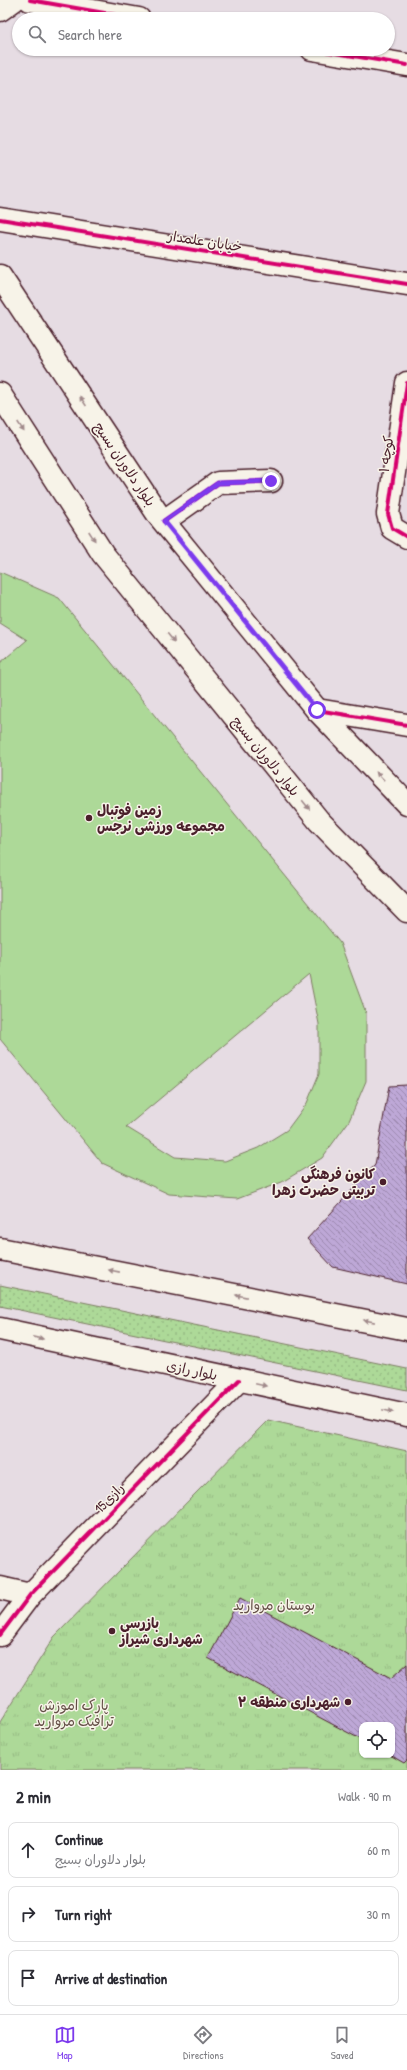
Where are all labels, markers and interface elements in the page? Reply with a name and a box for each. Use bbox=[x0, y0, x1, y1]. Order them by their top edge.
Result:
search box bbox=[12, 12, 395, 56]
icon: search bbox=[26, 23, 48, 45]
text: Search here bbox=[58, 24, 122, 45]
street label: خیابان علمدار bbox=[166, 225, 243, 256]
one-way arrow bbox=[79, 395, 87, 406]
street label: بلوار دلاوران بسیج bbox=[89, 418, 161, 510]
one-way arrow bbox=[17, 421, 25, 432]
street label: کوچه ۱ bbox=[374, 434, 398, 474]
route end bbox=[262, 472, 280, 490]
one-way arrow bbox=[88, 530, 95, 542]
one-way arrow bbox=[167, 633, 176, 644]
route start bbox=[308, 701, 326, 719]
street label: بلوار دلاوران بسیج bbox=[227, 712, 305, 800]
one-way arrow bbox=[375, 771, 385, 781]
one-way arrow bbox=[302, 799, 310, 810]
place label: زمین فوتبال مجموعه ورزشی نرجس bbox=[97, 800, 225, 836]
marker: زمین فوتبال مجموعه ورزشی نرجس bbox=[84, 813, 94, 823]
place label: کانون فرهنگی تربیتی حضرت زهرا bbox=[272, 1164, 376, 1199]
marker: کانون فرهنگی تربیتی حضرت زهرا bbox=[378, 1177, 388, 1187]
one-way arrow bbox=[107, 1268, 120, 1274]
one-way arrow bbox=[235, 1293, 247, 1299]
one-way arrow bbox=[363, 1318, 375, 1324]
one-way arrow bbox=[32, 1335, 44, 1341]
street label: بلوار رازی bbox=[165, 1355, 219, 1384]
one-way arrow bbox=[255, 1382, 267, 1388]
one-way arrow bbox=[382, 1409, 395, 1415]
street label: 15رازی bbox=[89, 1478, 128, 1517]
park label: بوستان مروارید bbox=[233, 1595, 315, 1614]
place label: بازرسی شهرداری شیراز bbox=[118, 1613, 203, 1648]
marker: بازرسی شهرداری شیراز bbox=[107, 1626, 117, 1636]
place label: شهرداری منطقه ۲ bbox=[238, 1692, 340, 1711]
park label: پارک اموزش ترافیک مروارید bbox=[34, 1695, 115, 1730]
marker: شهرداری منطقه ۲ bbox=[343, 1697, 353, 1707]
map controls bbox=[359, 1722, 395, 1758]
button: locate bbox=[359, 1722, 395, 1758]
text: 2 min bbox=[16, 1785, 51, 1808]
text: Walk · 90 m bbox=[338, 1787, 391, 1805]
text: Continue bbox=[55, 1829, 103, 1850]
icon: ahead bbox=[17, 1839, 39, 1861]
text: 60 m bbox=[367, 1841, 390, 1859]
text: بلوار دلاوران بسیج bbox=[55, 1850, 146, 1868]
icon: right bbox=[17, 1903, 39, 1925]
text: Turn right bbox=[55, 1904, 111, 1925]
text: 30 m bbox=[367, 1905, 390, 1923]
icon: arrive bbox=[17, 1967, 39, 1989]
text: Arrive at destination bbox=[55, 1968, 167, 1989]
tab: Map bbox=[54, 2024, 76, 2062]
tab: Directions bbox=[183, 2024, 224, 2062]
tab: Saved bbox=[331, 2024, 353, 2062]

